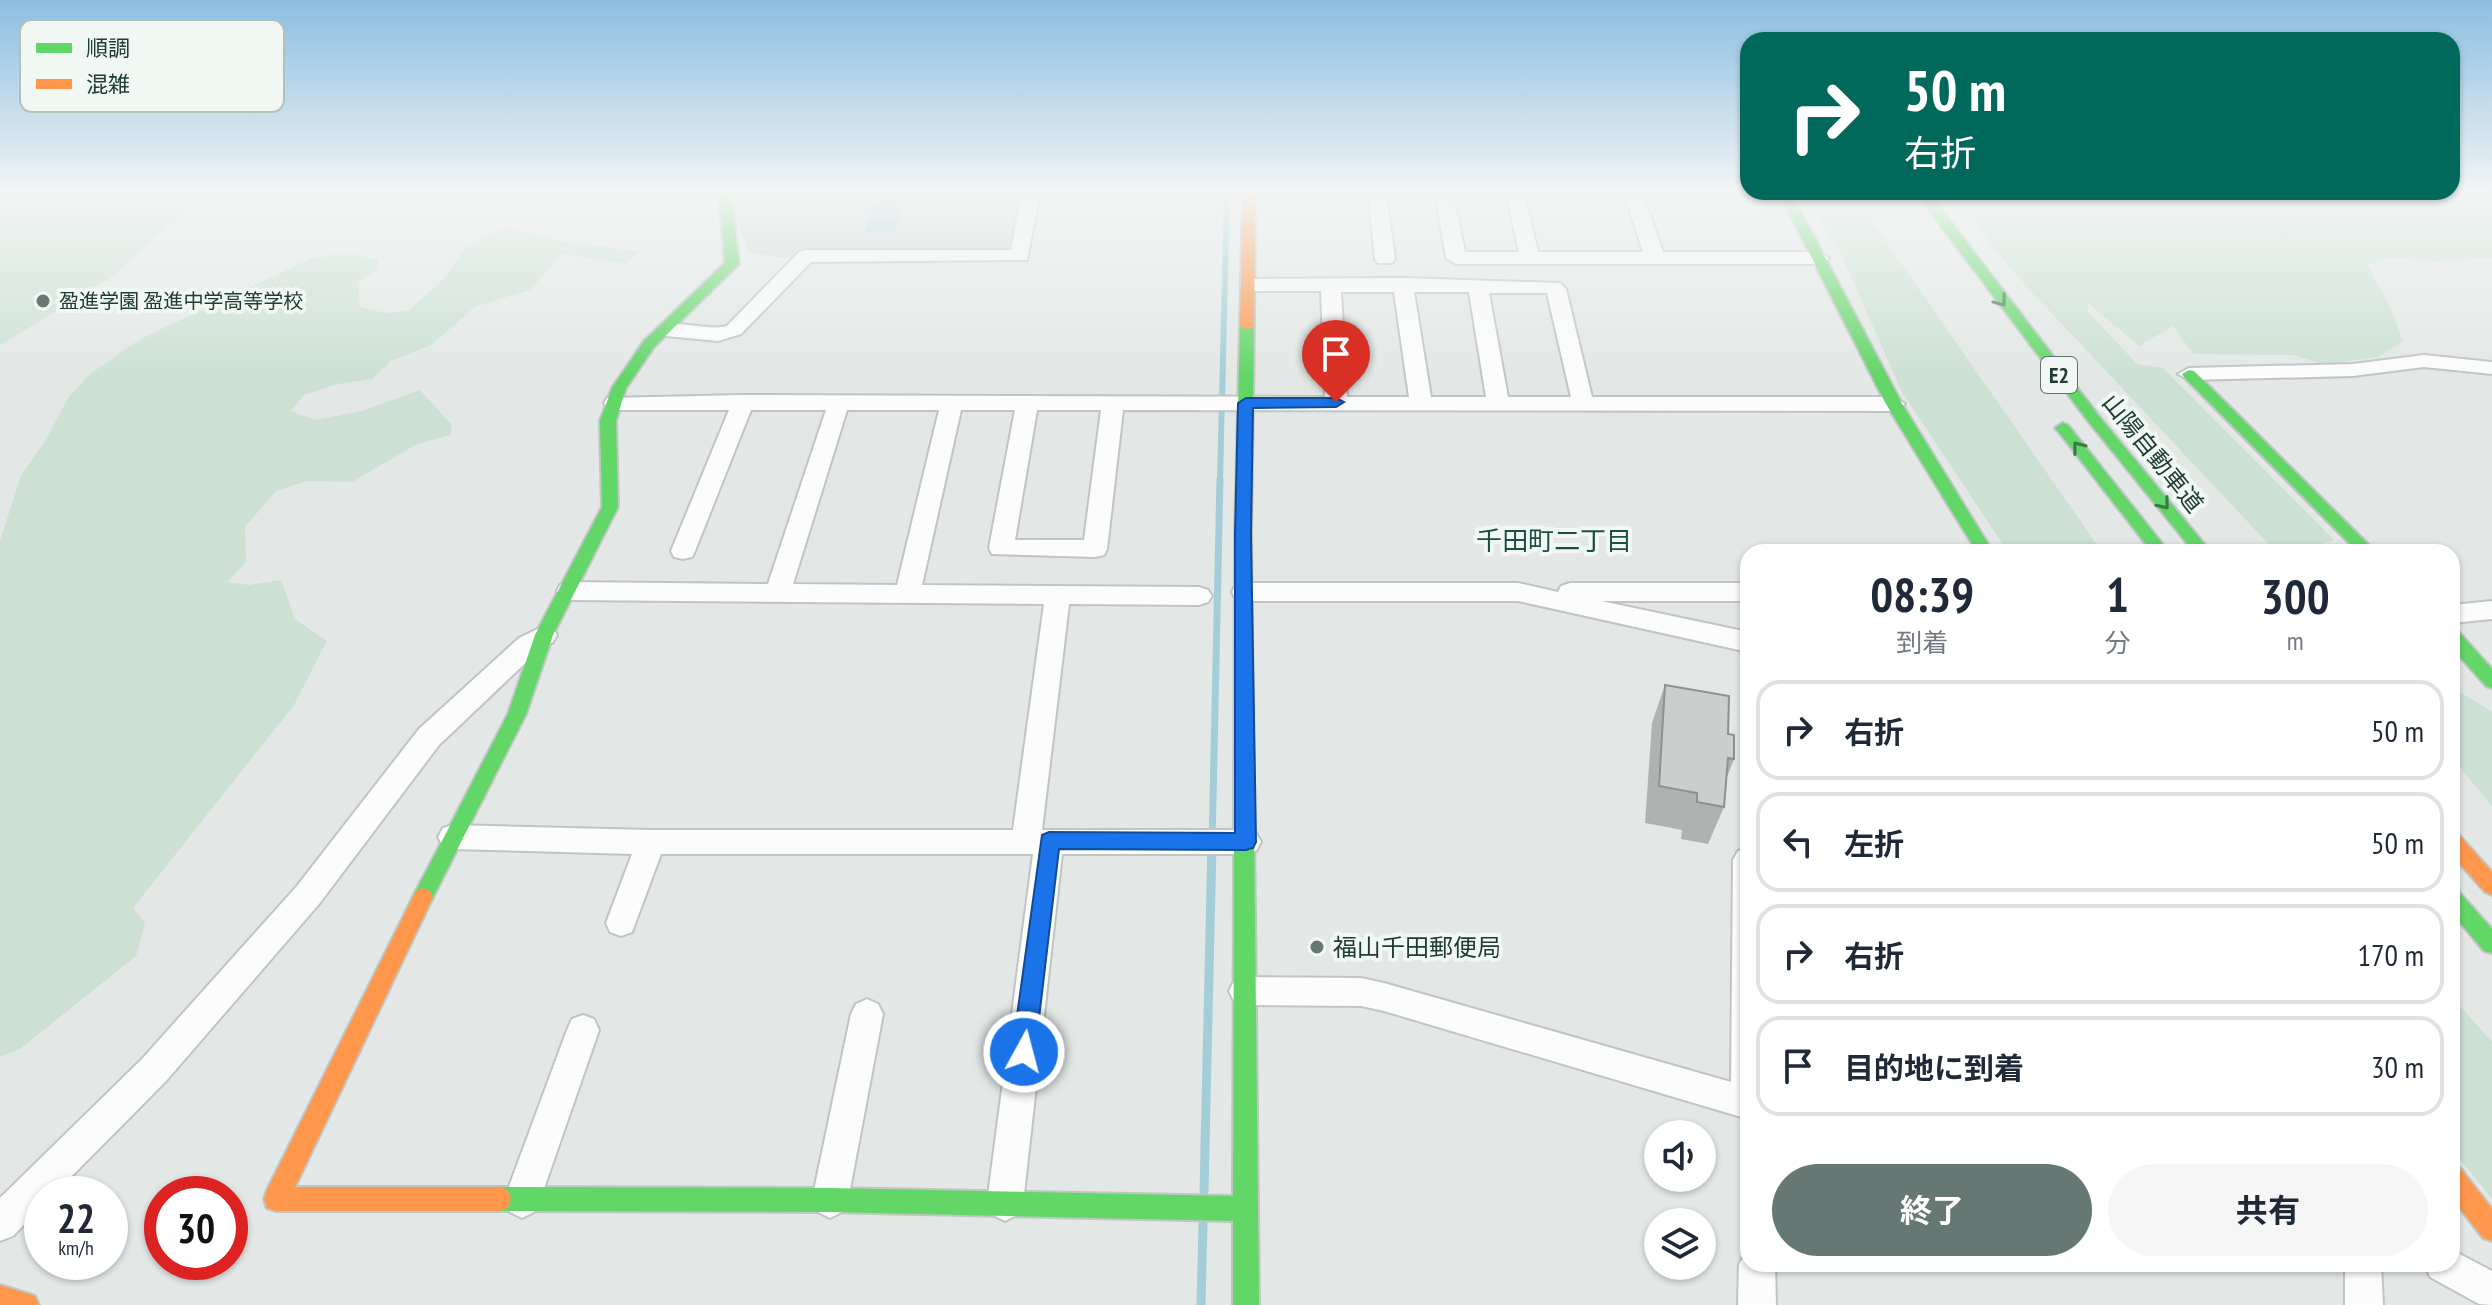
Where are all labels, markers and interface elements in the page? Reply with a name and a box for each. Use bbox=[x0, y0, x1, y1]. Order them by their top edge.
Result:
legend bbox=[20, 20, 284, 112]
text: 順調 bbox=[86, 34, 130, 62]
text: 50 m bbox=[1904, 54, 2006, 126]
icon: right bbox=[1772, 64, 1876, 168]
text: 混雑 bbox=[86, 70, 130, 98]
text: 右折 bbox=[1904, 129, 1976, 176]
place label: 盈進学園 盈進中学高等学校 bbox=[59, 288, 303, 314]
marker: 盈進学園 盈進中学高等学校 bbox=[34, 292, 52, 310]
one-way arrow bbox=[1992, 292, 2006, 307]
pin bbox=[1302, 320, 1370, 402]
icon: arrive bbox=[1314, 332, 1358, 376]
road number: E2 bbox=[2041, 357, 2077, 393]
street label: 山陽自動車道 bbox=[2096, 387, 2210, 519]
one-way arrow bbox=[2073, 441, 2087, 456]
one-way arrow bbox=[2154, 495, 2168, 510]
district label: 千田町二丁目 bbox=[1476, 524, 1632, 557]
text: 08:39 bbox=[1870, 563, 1974, 625]
text: 1 bbox=[2106, 563, 2129, 625]
text: 300 bbox=[2261, 565, 2330, 627]
text: m bbox=[2287, 624, 2304, 657]
text: 到着 bbox=[1896, 626, 1948, 659]
text: 分 bbox=[2104, 626, 2131, 659]
icon: right bbox=[1776, 708, 1820, 752]
text: 50 m bbox=[2371, 711, 2424, 750]
text: 右折 bbox=[1844, 712, 1904, 751]
icon: left bbox=[1776, 820, 1820, 864]
text: 50 m bbox=[2371, 823, 2424, 862]
text: 左折 bbox=[1844, 824, 1904, 863]
place label: 福山千田郵便局 bbox=[1333, 932, 1501, 963]
icon: right bbox=[1776, 932, 1820, 976]
text: 170 m bbox=[2358, 935, 2424, 974]
text: 右折 bbox=[1844, 936, 1904, 975]
marker: 福山千田郵便局 bbox=[1308, 938, 1326, 956]
position arrow bbox=[982, 1010, 1066, 1094]
icon: arrive bbox=[1776, 1044, 1820, 1088]
text: 30 m bbox=[2371, 1047, 2424, 1086]
text: 目的地に到着 bbox=[1844, 1048, 2024, 1087]
map controls bbox=[1644, 1120, 1716, 1280]
button: sound bbox=[1644, 1120, 1716, 1192]
button: 終了 bbox=[1772, 1164, 2092, 1256]
button: 共有 bbox=[2108, 1164, 2428, 1256]
speed limit sign: 30 bbox=[144, 1176, 248, 1280]
text: 22 bbox=[57, 1192, 95, 1244]
button: layers bbox=[1644, 1208, 1716, 1280]
text: km/h bbox=[58, 1235, 94, 1261]

